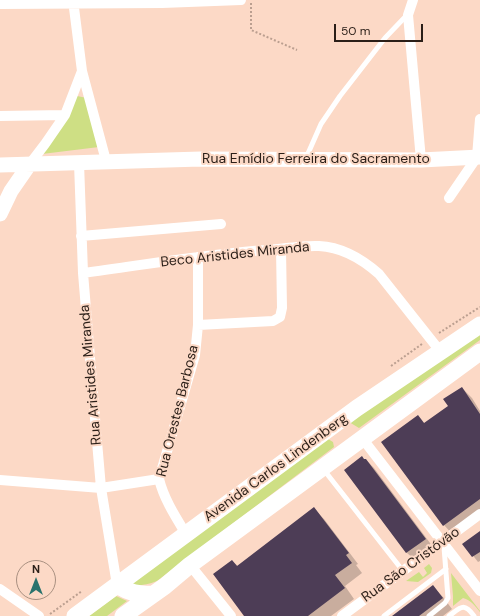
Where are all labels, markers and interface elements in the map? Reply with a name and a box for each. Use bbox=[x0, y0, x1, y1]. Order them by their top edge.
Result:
scale bar bbox=[336, 16, 425, 42]
text: 50 m bbox=[341, 23, 370, 39]
street label: Rua Emídio Ferreira do Sacramento bbox=[202, 151, 430, 167]
street label: Beco Aristides Miranda bbox=[160, 239, 310, 271]
street label: Rua Aristides Miranda bbox=[76, 304, 106, 446]
street label: Rua Orestes Barbosa bbox=[154, 343, 202, 479]
street label: Avenida Carlos Lindenberg bbox=[201, 410, 351, 526]
street label: Rua São Cristóvão bbox=[359, 524, 463, 606]
north arrow bbox=[16, 560, 56, 600]
text: N bbox=[32, 562, 40, 576]

